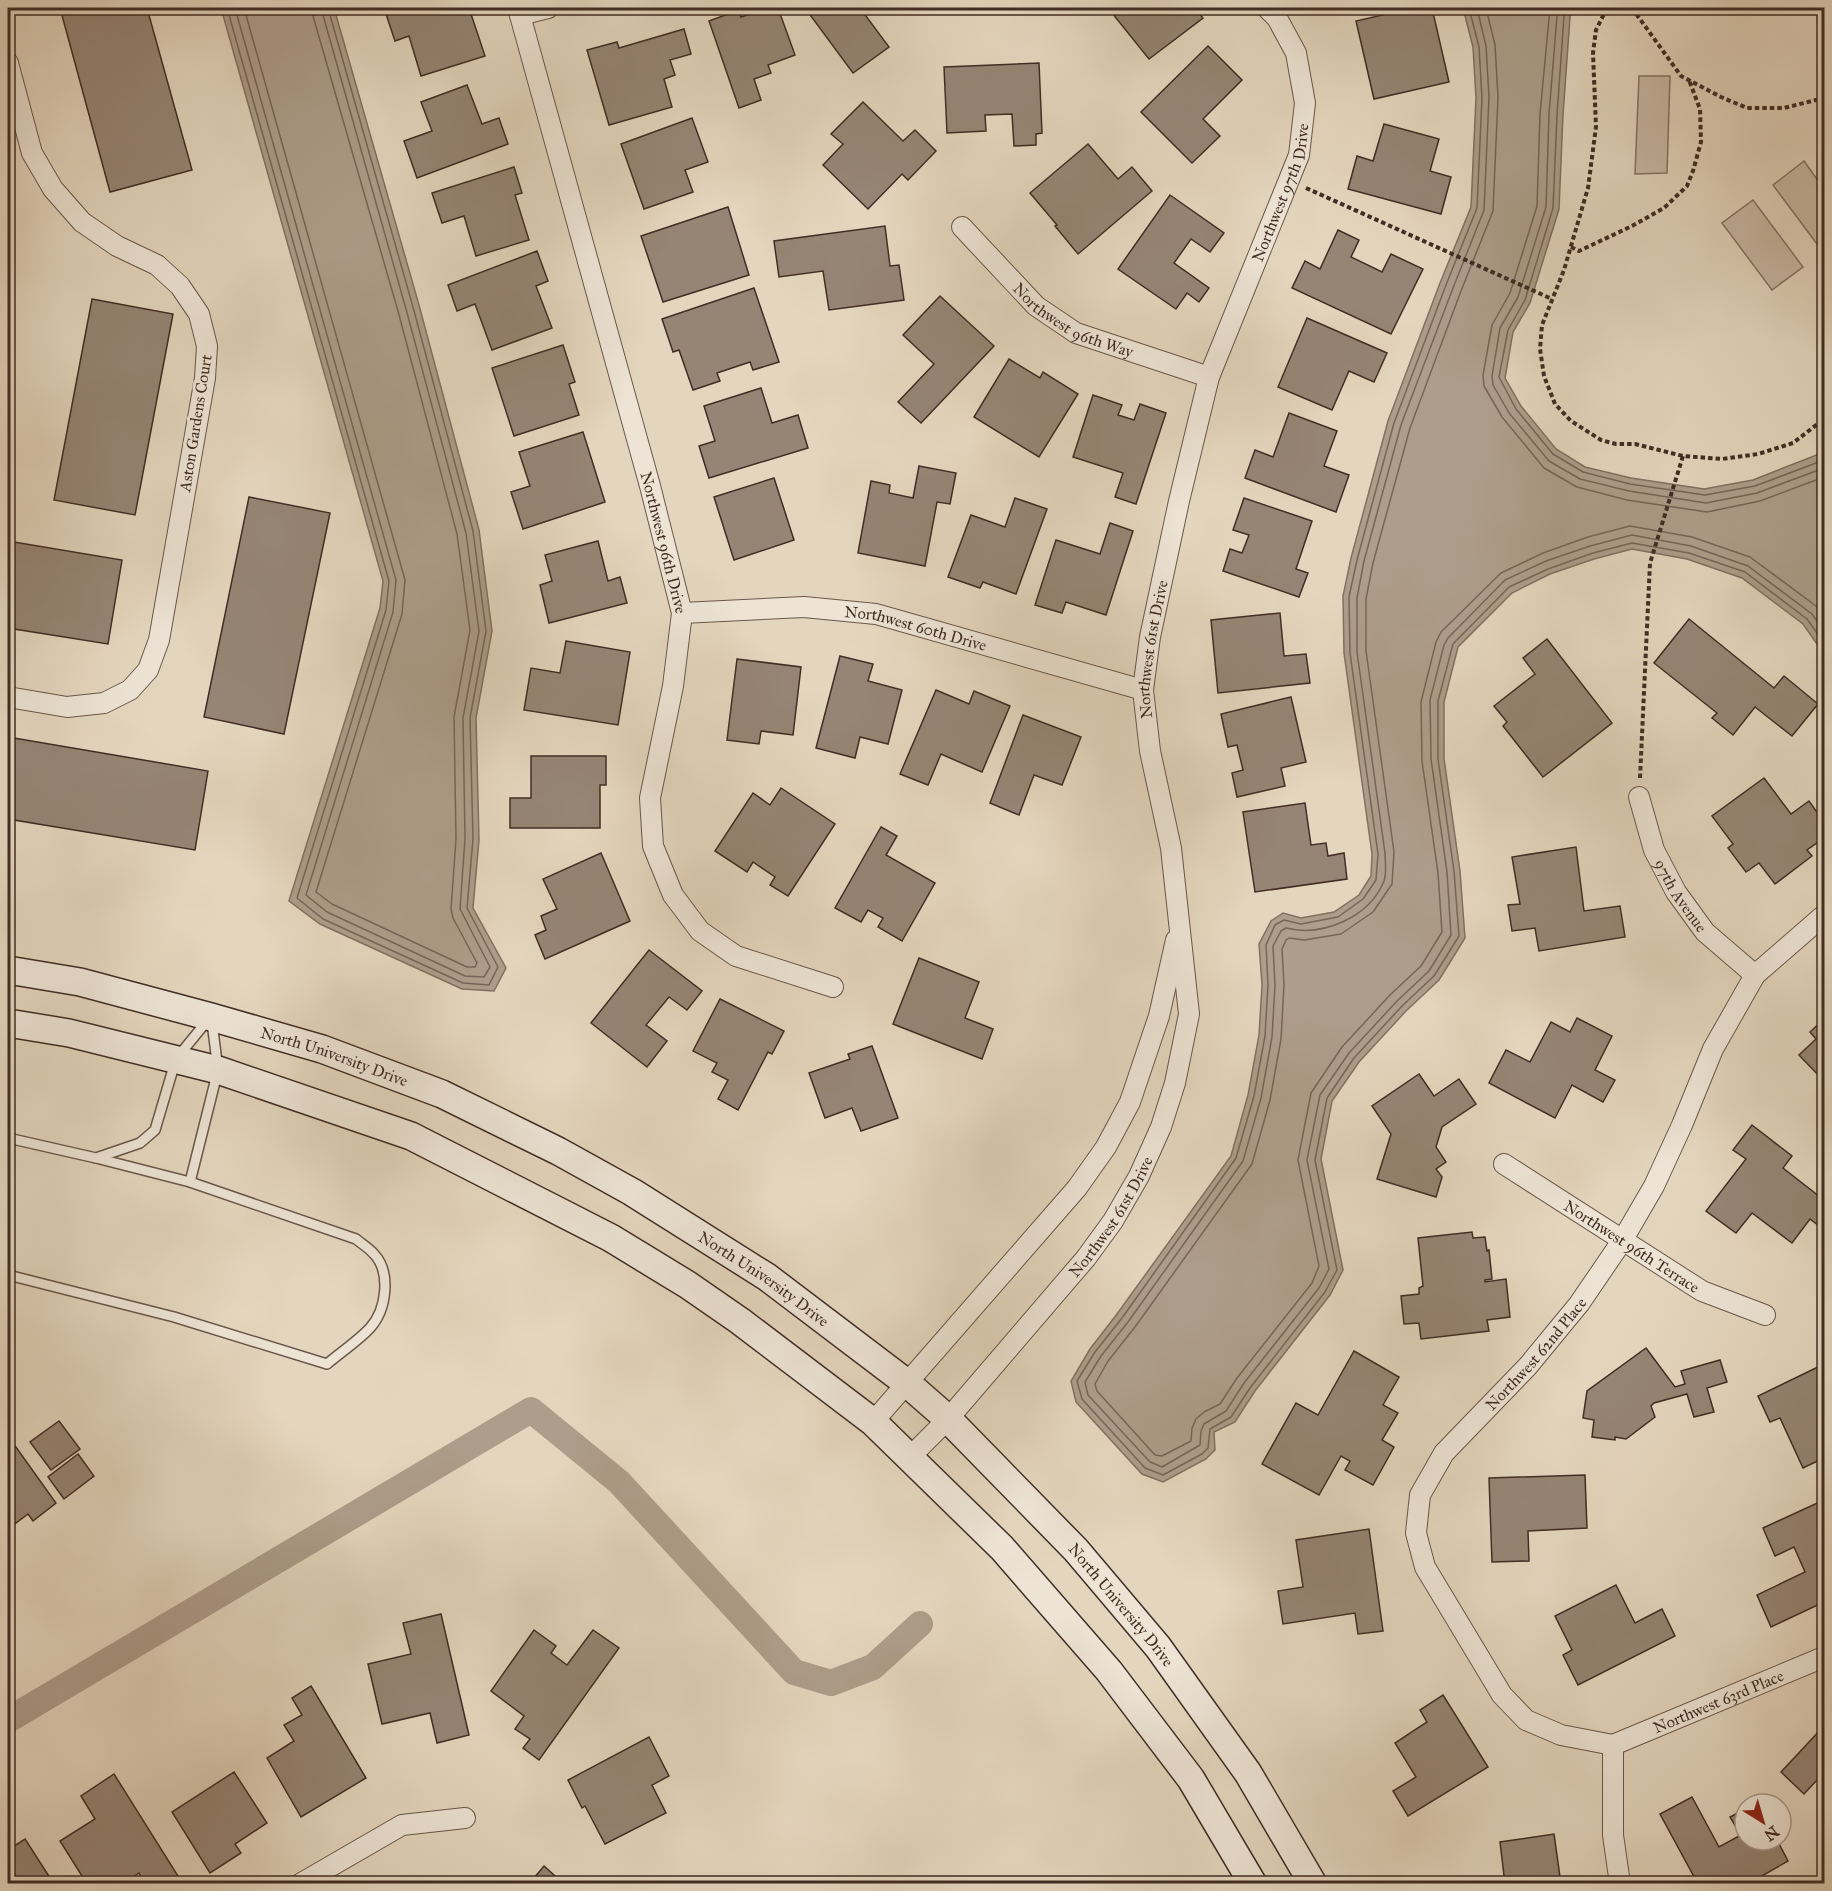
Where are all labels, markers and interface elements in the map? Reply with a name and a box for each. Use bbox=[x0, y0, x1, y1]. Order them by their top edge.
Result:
street label: Northwest 97th Drive bbox=[1248, 122, 1313, 265]
street label: Northwest 96th Way bbox=[1009, 279, 1136, 362]
street label: Aston Gardens Court bbox=[175, 353, 216, 494]
street label: Northwest 96th Drive bbox=[636, 469, 691, 616]
street label: Northwest 61st Drive bbox=[1134, 578, 1172, 719]
street label: Northwest 60th Drive bbox=[844, 602, 989, 655]
street label: 97th Avenue bbox=[1650, 856, 1711, 936]
street label: North University Drive bbox=[258, 1023, 411, 1090]
street label: Northwest 61st Drive bbox=[1065, 1153, 1157, 1281]
street label: Northwest 96th Terrace bbox=[1560, 1196, 1703, 1297]
street label: North University Drive bbox=[695, 1227, 833, 1331]
street label: Northwest 62nd Place bbox=[1482, 1294, 1591, 1414]
street label: North University Drive bbox=[1064, 1539, 1178, 1670]
street label: Northwest 63rd Place bbox=[1650, 1666, 1787, 1737]
north arrow bbox=[1733, 1792, 1793, 1852]
text: N bbox=[1760, 1822, 1783, 1846]

